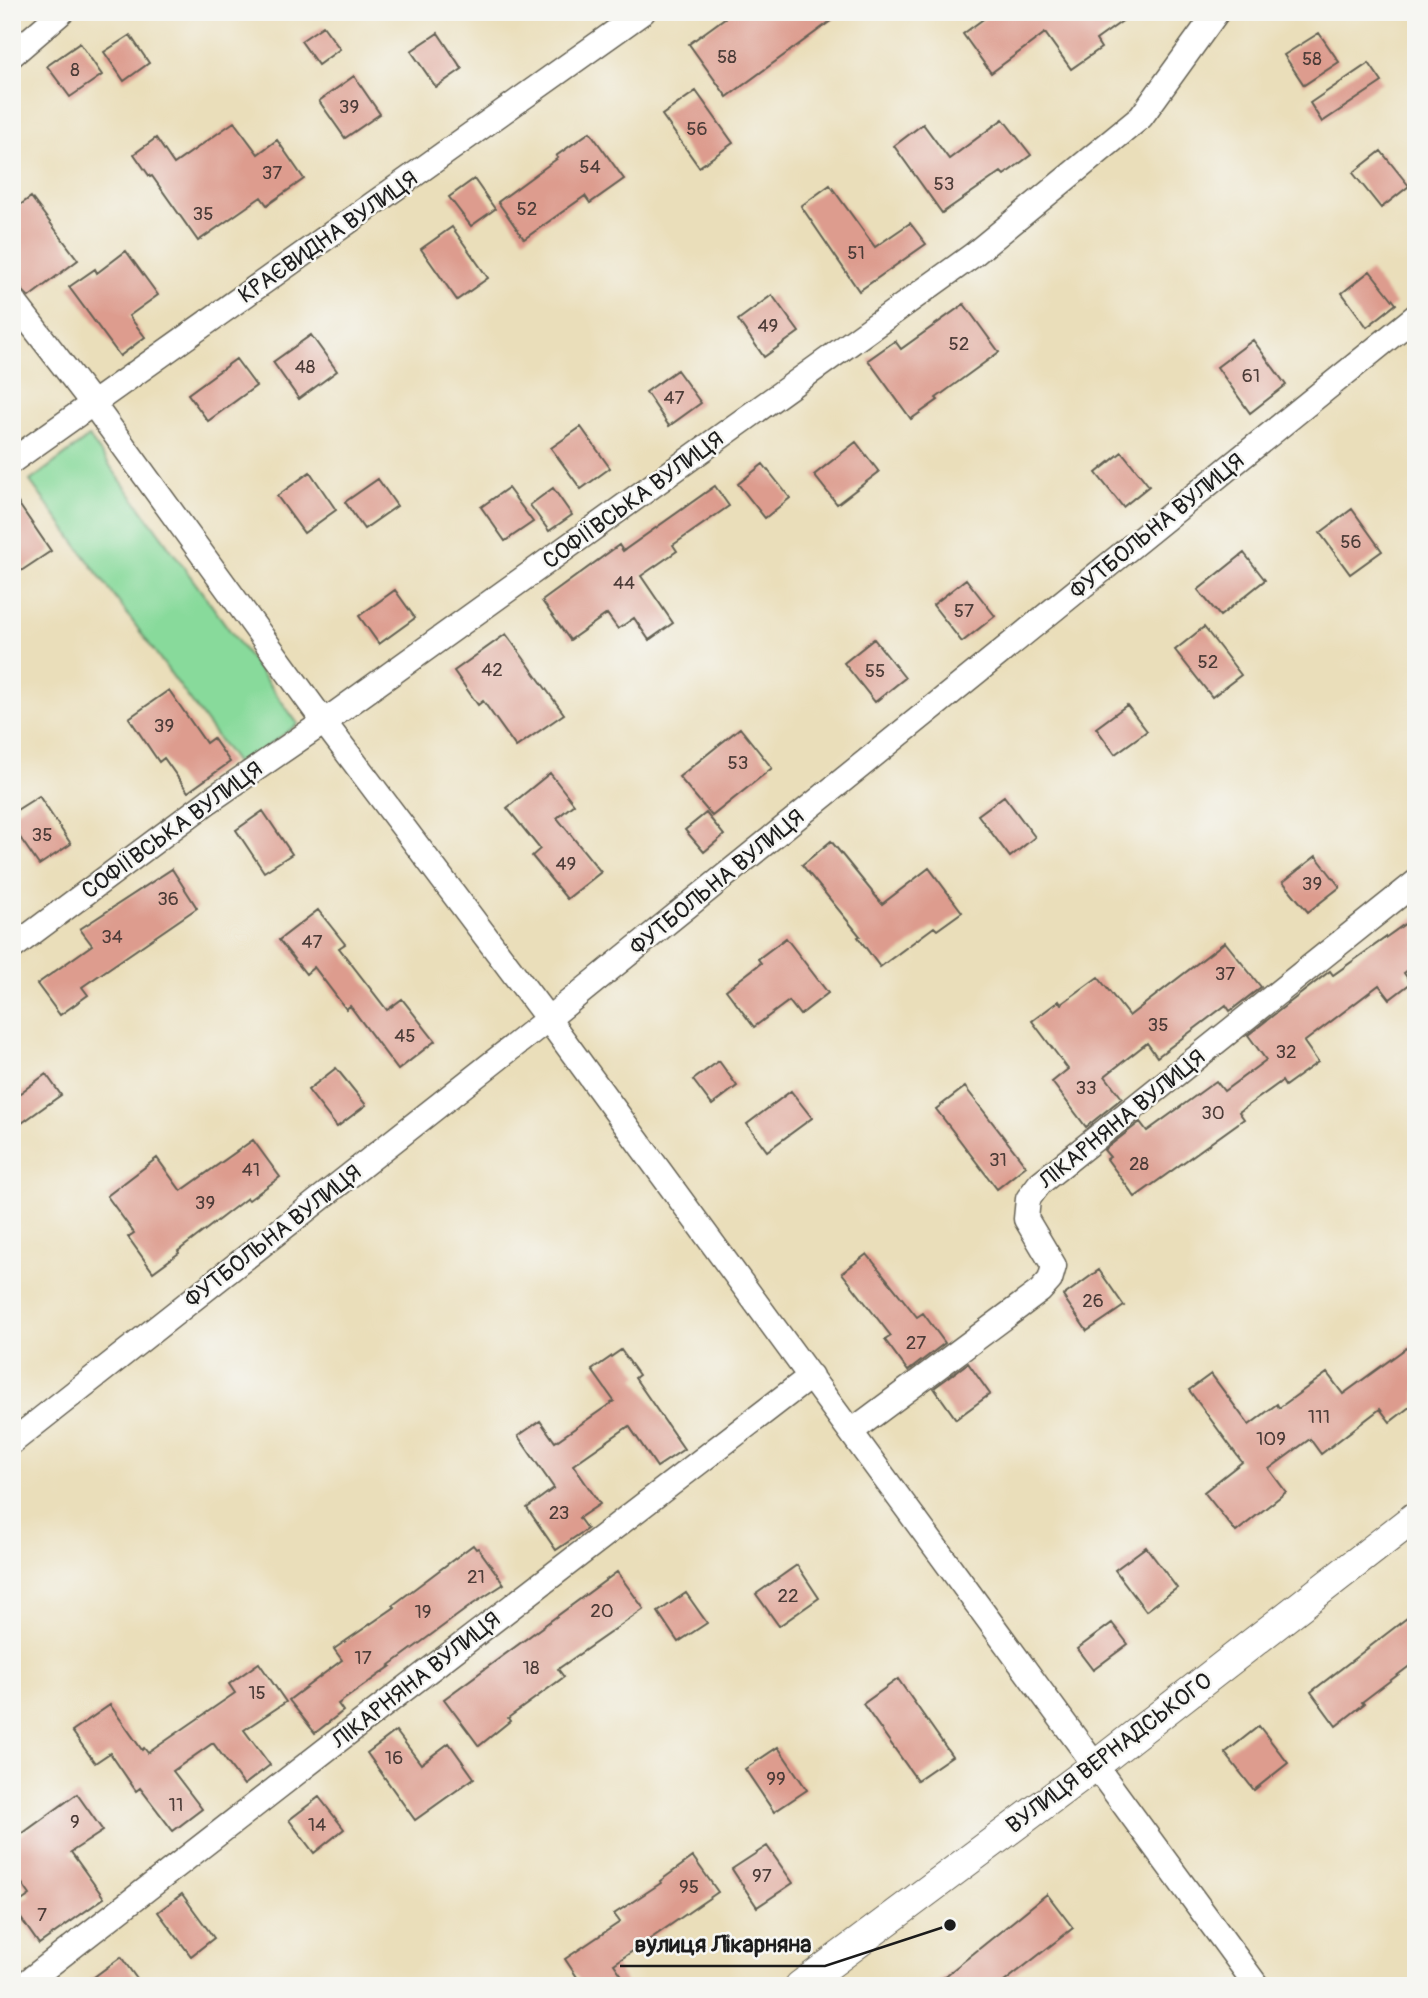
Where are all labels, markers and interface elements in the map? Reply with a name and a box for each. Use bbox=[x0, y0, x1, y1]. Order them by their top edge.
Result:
house number: 58 bbox=[717, 45, 737, 69]
house number: 58 bbox=[1302, 47, 1322, 71]
house number: 8 bbox=[70, 58, 80, 82]
house number: 39 bbox=[339, 95, 359, 119]
house number: 56 bbox=[686, 117, 708, 141]
house number: 54 bbox=[579, 155, 601, 179]
house number: 37 bbox=[262, 161, 282, 185]
street label: КРАЄВИДНА ВУЛИЦЯ bbox=[233, 164, 423, 310]
house number: 53 bbox=[934, 172, 954, 196]
house number: 52 bbox=[517, 197, 537, 221]
house number: 35 bbox=[193, 202, 213, 226]
house number: 51 bbox=[847, 241, 865, 265]
house number: 49 bbox=[758, 314, 778, 338]
house number: 52 bbox=[949, 332, 969, 356]
house number: 48 bbox=[295, 355, 315, 379]
house number: 61 bbox=[1242, 364, 1260, 388]
house number: 47 bbox=[663, 386, 685, 410]
street label: СОФІЇВСЬКА ВУЛИЦЯ bbox=[537, 425, 729, 575]
street label: ФУТБОЛЬНА ВУЛИЦЯ bbox=[1064, 447, 1250, 605]
house number: 56 bbox=[1340, 530, 1362, 554]
house number: 44 bbox=[613, 571, 635, 595]
house number: 57 bbox=[954, 599, 974, 623]
house number: 52 bbox=[1198, 650, 1218, 674]
house number: 42 bbox=[481, 658, 503, 682]
house number: 55 bbox=[865, 659, 885, 683]
house number: 39 bbox=[154, 714, 174, 738]
house number: 53 bbox=[728, 751, 748, 775]
street label: СОФІЇВСЬКА ВУЛИЦЯ bbox=[76, 755, 268, 905]
street label: ФУТБОЛЬНА ВУЛИЦЯ bbox=[624, 803, 810, 961]
house number: 35 bbox=[32, 823, 52, 847]
house number: 49 bbox=[556, 852, 576, 876]
house number: 39 bbox=[1302, 872, 1322, 896]
house number: 36 bbox=[157, 887, 179, 911]
house number: 34 bbox=[101, 925, 123, 949]
house number: 47 bbox=[301, 930, 323, 954]
house number: 37 bbox=[1215, 962, 1235, 986]
house number: 35 bbox=[1148, 1013, 1168, 1037]
house number: 45 bbox=[394, 1024, 416, 1048]
house number: 32 bbox=[1275, 1040, 1297, 1064]
street label: ЛІКАРНЯНА ВУЛИЦЯ bbox=[1032, 1043, 1211, 1196]
house number: 33 bbox=[1075, 1076, 1097, 1100]
house number: 30 bbox=[1201, 1101, 1225, 1125]
house number: 31 bbox=[989, 1148, 1007, 1172]
house number: 28 bbox=[1129, 1152, 1149, 1176]
street label: ФУТБОЛЬНА ВУЛИЦЯ bbox=[179, 1158, 367, 1314]
house number: 41 bbox=[242, 1158, 260, 1182]
house number: 39 bbox=[195, 1191, 215, 1215]
house number: 26 bbox=[1082, 1289, 1104, 1313]
house number: 27 bbox=[906, 1331, 926, 1355]
house number: 111 bbox=[1308, 1405, 1330, 1429]
house number: 109 bbox=[1256, 1427, 1286, 1451]
house number: 23 bbox=[549, 1501, 569, 1525]
house number: 21 bbox=[467, 1565, 485, 1589]
house number: 22 bbox=[777, 1584, 799, 1608]
house number: 20 bbox=[590, 1599, 614, 1623]
house number: 19 bbox=[414, 1600, 432, 1624]
street label: ЛІКАРНЯНА ВУЛИЦЯ bbox=[325, 1605, 506, 1756]
house number: 17 bbox=[354, 1646, 372, 1670]
house number: 18 bbox=[522, 1656, 540, 1680]
street label: ВУЛИЦЯ ВЕРНАДСЬКОГО bbox=[1000, 1666, 1218, 1840]
house number: 15 bbox=[248, 1681, 266, 1705]
house number: 16 bbox=[385, 1746, 403, 1770]
house number: 99 bbox=[766, 1767, 786, 1791]
house number: 11 bbox=[169, 1793, 183, 1817]
house number: 9 bbox=[70, 1810, 80, 1834]
house number: 14 bbox=[308, 1813, 326, 1837]
house number: 97 bbox=[752, 1864, 772, 1888]
house number: 95 bbox=[679, 1875, 699, 1899]
house number: 7 bbox=[37, 1903, 47, 1927]
callout: вулиця Лікарняна bbox=[620, 1921, 825, 1966]
text: вулиця Лікарняна bbox=[635, 1930, 811, 1959]

